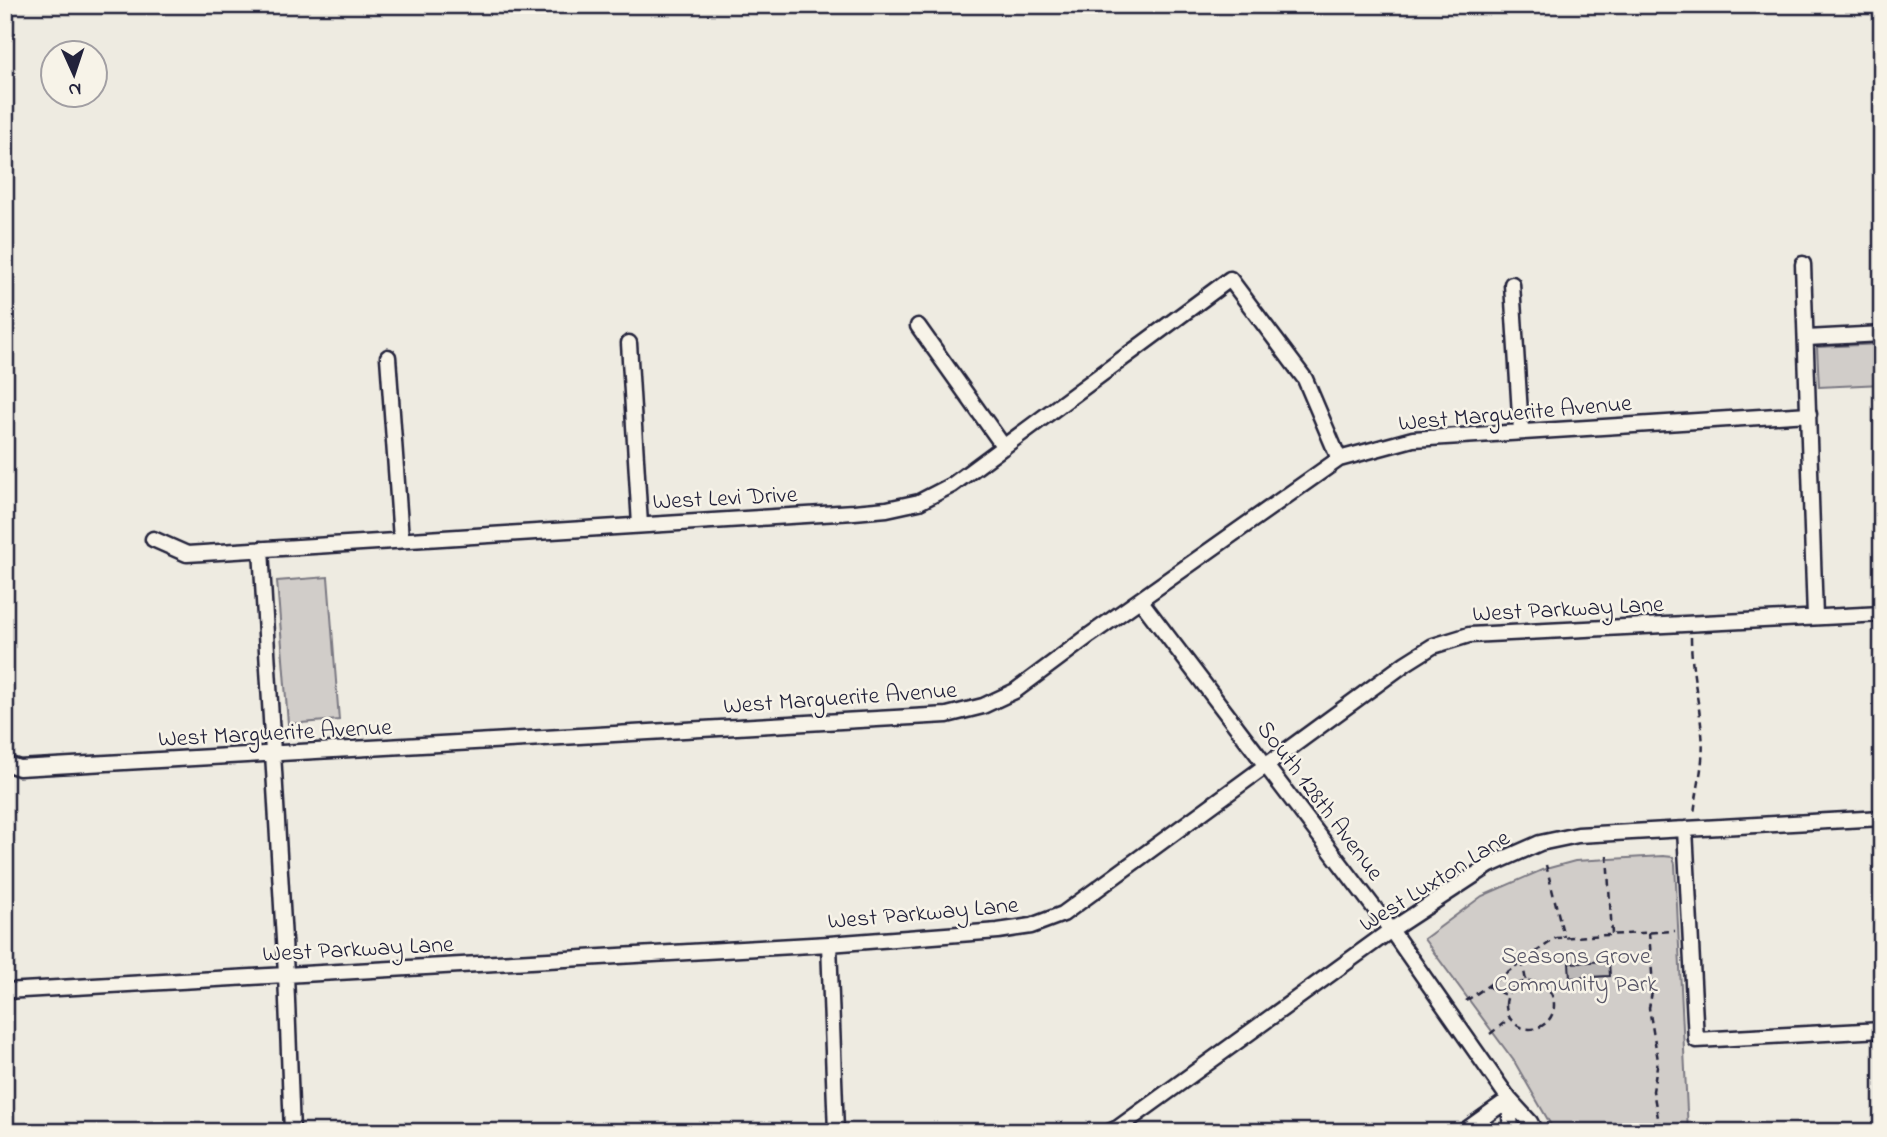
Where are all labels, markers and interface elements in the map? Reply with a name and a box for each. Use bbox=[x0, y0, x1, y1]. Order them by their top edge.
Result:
north arrow bbox=[38, 38, 108, 108]
text: N bbox=[67, 75, 82, 102]
street label: West Marguerite Avenue bbox=[1397, 387, 1634, 442]
street label: West Levi Drive bbox=[652, 478, 799, 521]
street label: West Parkway Lane bbox=[1472, 588, 1665, 634]
street label: West Marguerite Avenue bbox=[722, 674, 958, 725]
street label: West Marguerite Avenue bbox=[157, 711, 393, 758]
street label: South 128th Avenue bbox=[1247, 714, 1391, 889]
street label: West Luxton Lane bbox=[1353, 822, 1518, 942]
street label: West Parkway Lane bbox=[826, 889, 1020, 941]
street label: West Parkway Lane bbox=[262, 928, 455, 974]
park label: Seasons Grove Community Park bbox=[1494, 940, 1658, 1004]

